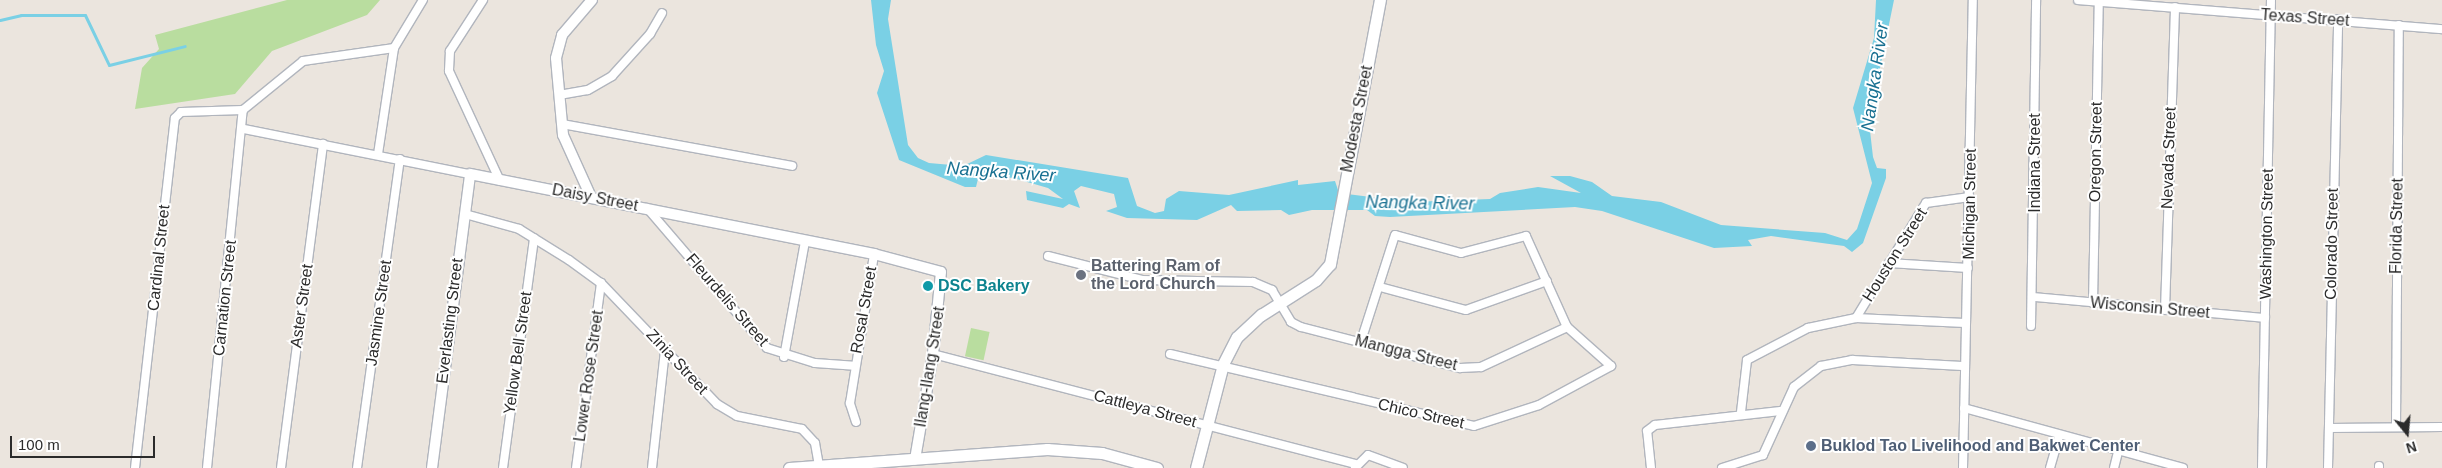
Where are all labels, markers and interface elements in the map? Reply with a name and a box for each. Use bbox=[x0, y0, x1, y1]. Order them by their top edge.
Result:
street label: Texas Street bbox=[2260, 5, 2350, 31]
water label: Nangka River bbox=[1857, 22, 1893, 132]
street label: Modesta Street bbox=[1337, 64, 1377, 174]
street label: Oregon Street bbox=[2086, 102, 2106, 202]
street label: Nevada Street bbox=[2158, 107, 2180, 209]
street label: Indiana Street bbox=[2025, 113, 2045, 213]
street label: Michigan Street bbox=[1959, 148, 1981, 260]
water label: Nangka River bbox=[946, 157, 1056, 187]
street label: Washington Street bbox=[2256, 168, 2278, 300]
street label: Florida Street bbox=[2387, 178, 2407, 274]
street label: Daisy Street bbox=[550, 180, 640, 216]
street label: Colorado Street bbox=[2321, 188, 2343, 300]
water label: Nangka River bbox=[1365, 191, 1475, 215]
street label: Cardinal Street bbox=[144, 204, 174, 312]
street label: Houston Street bbox=[1859, 205, 1931, 305]
street label: Carnation Street bbox=[209, 239, 241, 357]
street label: Fleurdelis Street bbox=[682, 250, 772, 350]
place label: Battering Ram of the Lord Church bbox=[1091, 256, 1220, 294]
street label: Everlasting Street bbox=[433, 257, 467, 385]
street label: Jasmine Street bbox=[362, 259, 396, 367]
street label: Aster Street bbox=[287, 263, 317, 349]
street label: Rosal Street bbox=[847, 265, 881, 355]
marker: Battering Ram of the Lord Church bbox=[1075, 269, 1087, 281]
place label: DSC Bakery bbox=[938, 276, 1030, 296]
marker: DSC Bakery bbox=[922, 280, 934, 292]
street label: Yellow Bell Street bbox=[500, 290, 536, 416]
street label: Wisconsin Street bbox=[2089, 293, 2211, 323]
street label: Ilang-Ilang Street bbox=[911, 305, 949, 429]
street label: Lower Rose Street bbox=[570, 309, 608, 443]
street label: Zinia Street bbox=[642, 326, 712, 398]
street label: Mangga Street bbox=[1353, 331, 1459, 375]
street label: Cattleya Street bbox=[1091, 386, 1199, 432]
street label: Chico Street bbox=[1376, 395, 1466, 433]
north arrow bbox=[2382, 408, 2432, 458]
scale bar bbox=[12, 426, 158, 458]
text: 100 m bbox=[18, 436, 60, 453]
place label: Buklod Tao Livelihood and Bakwet Center bbox=[1821, 436, 2140, 456]
text: N bbox=[2404, 438, 2419, 456]
marker: Buklod Tao Livelihood and Bakwet Center bbox=[1805, 440, 1817, 452]

